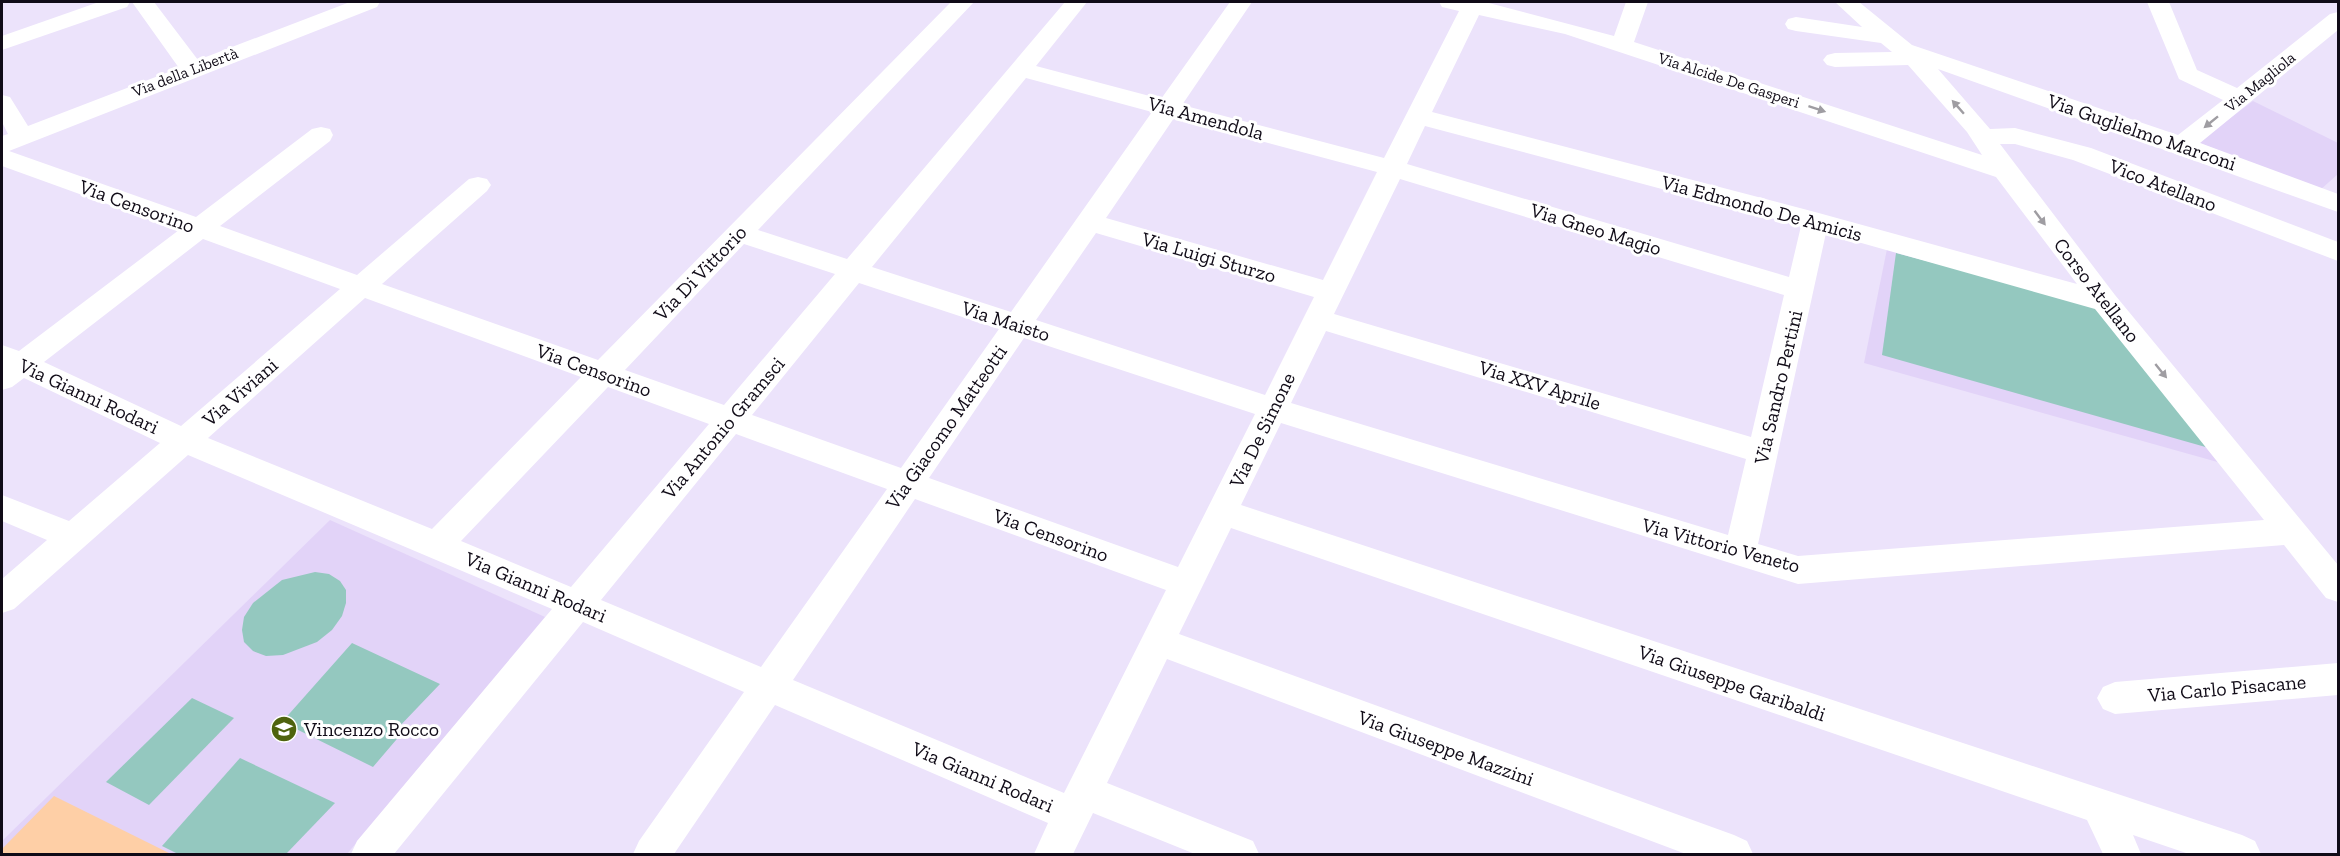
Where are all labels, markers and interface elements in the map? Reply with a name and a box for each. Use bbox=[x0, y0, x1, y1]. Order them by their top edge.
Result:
street label: Via della Libertà bbox=[129, 43, 241, 101]
street label: Via Alcide De Gasperi bbox=[1655, 48, 1803, 112]
street label: Via Magliola bbox=[2220, 48, 2299, 117]
street label: Via Guglielmo Marconi bbox=[2043, 88, 2240, 176]
street label: Via Amendola bbox=[1144, 91, 1267, 145]
one-way arrow bbox=[1952, 99, 1965, 115]
one-way arrow bbox=[1808, 105, 1826, 115]
one-way arrow bbox=[2204, 115, 2219, 128]
street label: Vico Atellano bbox=[2105, 153, 2220, 216]
street label: Via Edmondo De Amicis bbox=[1658, 169, 1865, 246]
street label: Via Censorino bbox=[75, 174, 198, 238]
street label: Via Gneo Magio bbox=[1527, 197, 1664, 260]
one-way arrow bbox=[2034, 210, 2046, 225]
street label: Via Di Vittorio bbox=[648, 220, 752, 326]
street label: Via Luigi Sturzo bbox=[1138, 226, 1279, 288]
street label: Corso Atellano bbox=[2049, 233, 2145, 347]
street label: Via Maisto bbox=[958, 295, 1053, 347]
street label: Via Sandro Pertini bbox=[1748, 307, 1807, 467]
street label: Via Censorino bbox=[532, 338, 655, 402]
street label: Via Giacomo Matteotti bbox=[880, 340, 1012, 515]
street label: Via Viviani bbox=[197, 352, 283, 432]
street label: Via Antonio Gramsci bbox=[656, 352, 790, 505]
street label: Via Gianni Rodari bbox=[14, 353, 163, 439]
street label: Via XXV Aprile bbox=[1475, 355, 1604, 415]
one-way arrow bbox=[2154, 363, 2167, 378]
street label: Via De Simone bbox=[1223, 369, 1300, 492]
street label: Via Censorino bbox=[989, 503, 1112, 567]
street label: Via Vittorio Veneto bbox=[1638, 512, 1803, 578]
street label: Via Gianni Rodari bbox=[461, 546, 611, 628]
street label: Via Giuseppe Garibaldi bbox=[1634, 639, 1829, 727]
street label: Via Carlo Pisacane bbox=[2146, 669, 2307, 707]
street label: Via Giuseppe Mazzini bbox=[1354, 705, 1538, 791]
school or university icon: Vincenzo Rocco bbox=[269, 714, 299, 744]
place label: Vincenzo Rocco bbox=[303, 717, 439, 741]
street label: Via Gianni Rodari bbox=[908, 736, 1058, 818]

